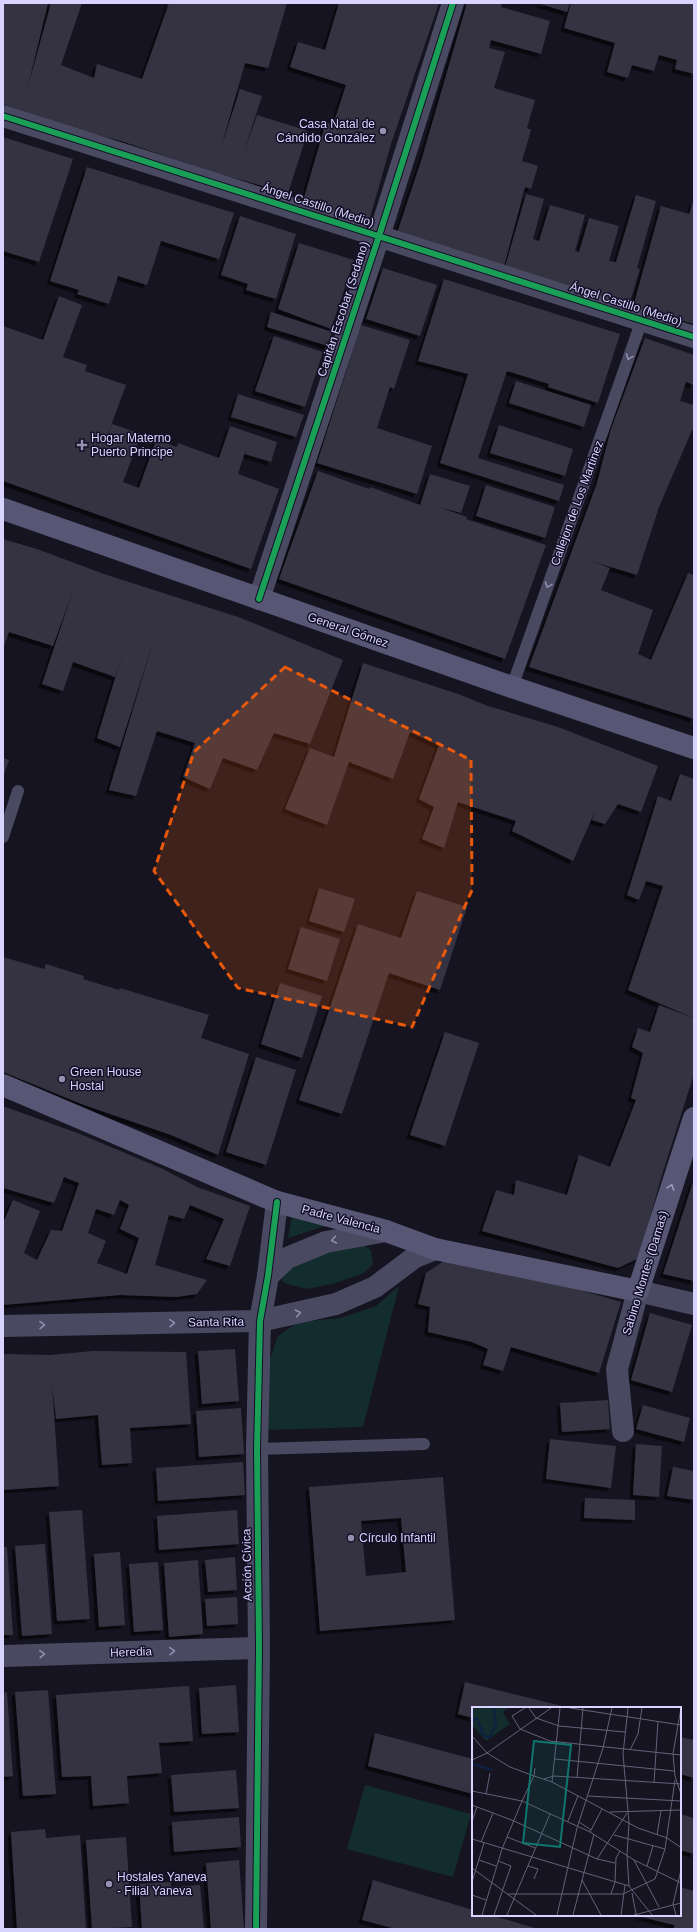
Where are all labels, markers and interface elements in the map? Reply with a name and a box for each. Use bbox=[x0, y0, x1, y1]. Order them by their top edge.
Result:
place label: Casa Natal de Cándido González bbox=[276, 117, 375, 145]
marker: Casa Natal de Cándido González bbox=[378, 126, 388, 136]
street label: Ángel Castillo (Medio) bbox=[260, 179, 376, 230]
street label: Capitán Escobar (Sedano) bbox=[314, 240, 372, 378]
street label: Ángel Castillo (Medio) bbox=[568, 278, 684, 329]
one-way arrow bbox=[625, 353, 633, 360]
place label: Hogar Materno Puerto Principe bbox=[91, 431, 173, 459]
marker: Hogar Materno Puerto Principe bbox=[76, 439, 88, 451]
street label: Callejon de Los Martinez bbox=[548, 439, 606, 567]
one-way arrow bbox=[544, 582, 552, 589]
street label: General Gómez bbox=[306, 610, 390, 650]
place label: Green House Hostal bbox=[70, 1065, 142, 1093]
marker: Green House Hostal bbox=[57, 1074, 67, 1084]
one-way arrow bbox=[667, 1184, 675, 1191]
street label: Padre Valencia bbox=[300, 1202, 382, 1236]
street label: Sabino Montes (Damas) bbox=[619, 1209, 671, 1337]
one-way arrow bbox=[331, 1236, 337, 1244]
one-way arrow bbox=[295, 1309, 301, 1317]
street label: Santa Rita bbox=[188, 1315, 244, 1329]
one-way arrow bbox=[169, 1319, 175, 1327]
one-way arrow bbox=[39, 1321, 45, 1330]
street label: Acción Cívica bbox=[239, 1528, 255, 1601]
place label: Círculo Infantil bbox=[359, 1531, 436, 1545]
marker: Círculo Infantil bbox=[346, 1533, 356, 1543]
street label: Heredia bbox=[110, 1644, 153, 1660]
one-way arrow bbox=[169, 1646, 175, 1655]
one-way arrow bbox=[39, 1650, 45, 1659]
inset map bbox=[472, 1707, 681, 1916]
place label: Hostales Yaneva - Filial Yaneva bbox=[117, 1870, 207, 1898]
marker: Hostales Yaneva - Filial Yaneva bbox=[104, 1879, 114, 1889]

